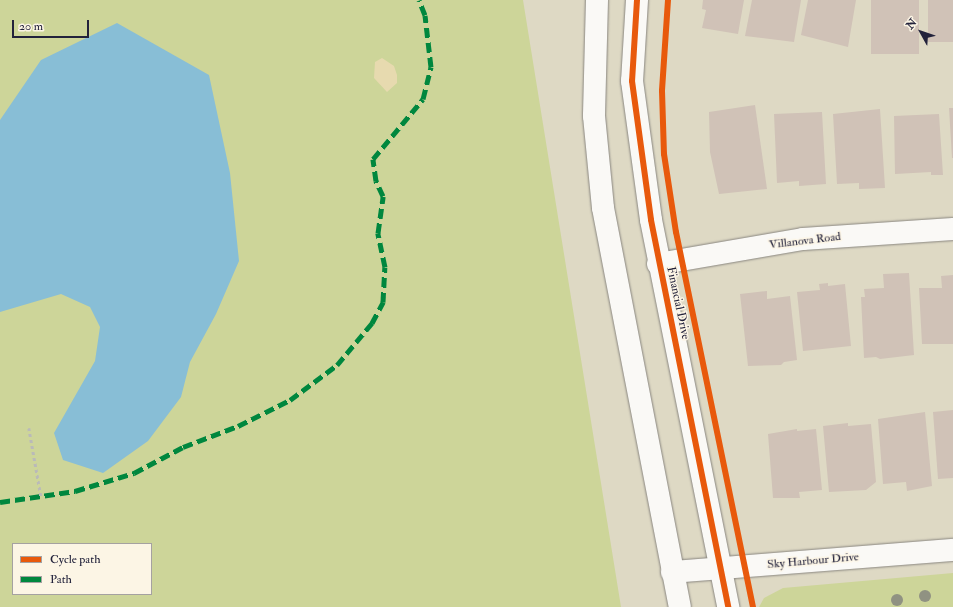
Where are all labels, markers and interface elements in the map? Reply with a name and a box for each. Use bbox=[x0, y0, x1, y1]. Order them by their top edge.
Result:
scale bar bbox=[14, 12, 91, 38]
north arrow bbox=[901, 12, 941, 52]
text: N bbox=[903, 16, 920, 32]
text: 20 m bbox=[19, 19, 43, 34]
street label: Villanova Road bbox=[768, 229, 842, 253]
street label: Financial Drive bbox=[663, 265, 693, 341]
legend bbox=[12, 543, 152, 595]
street label: Sky Harbour Drive bbox=[767, 550, 859, 572]
text: Cycle path bbox=[50, 552, 100, 567]
text: Path bbox=[50, 572, 72, 587]

